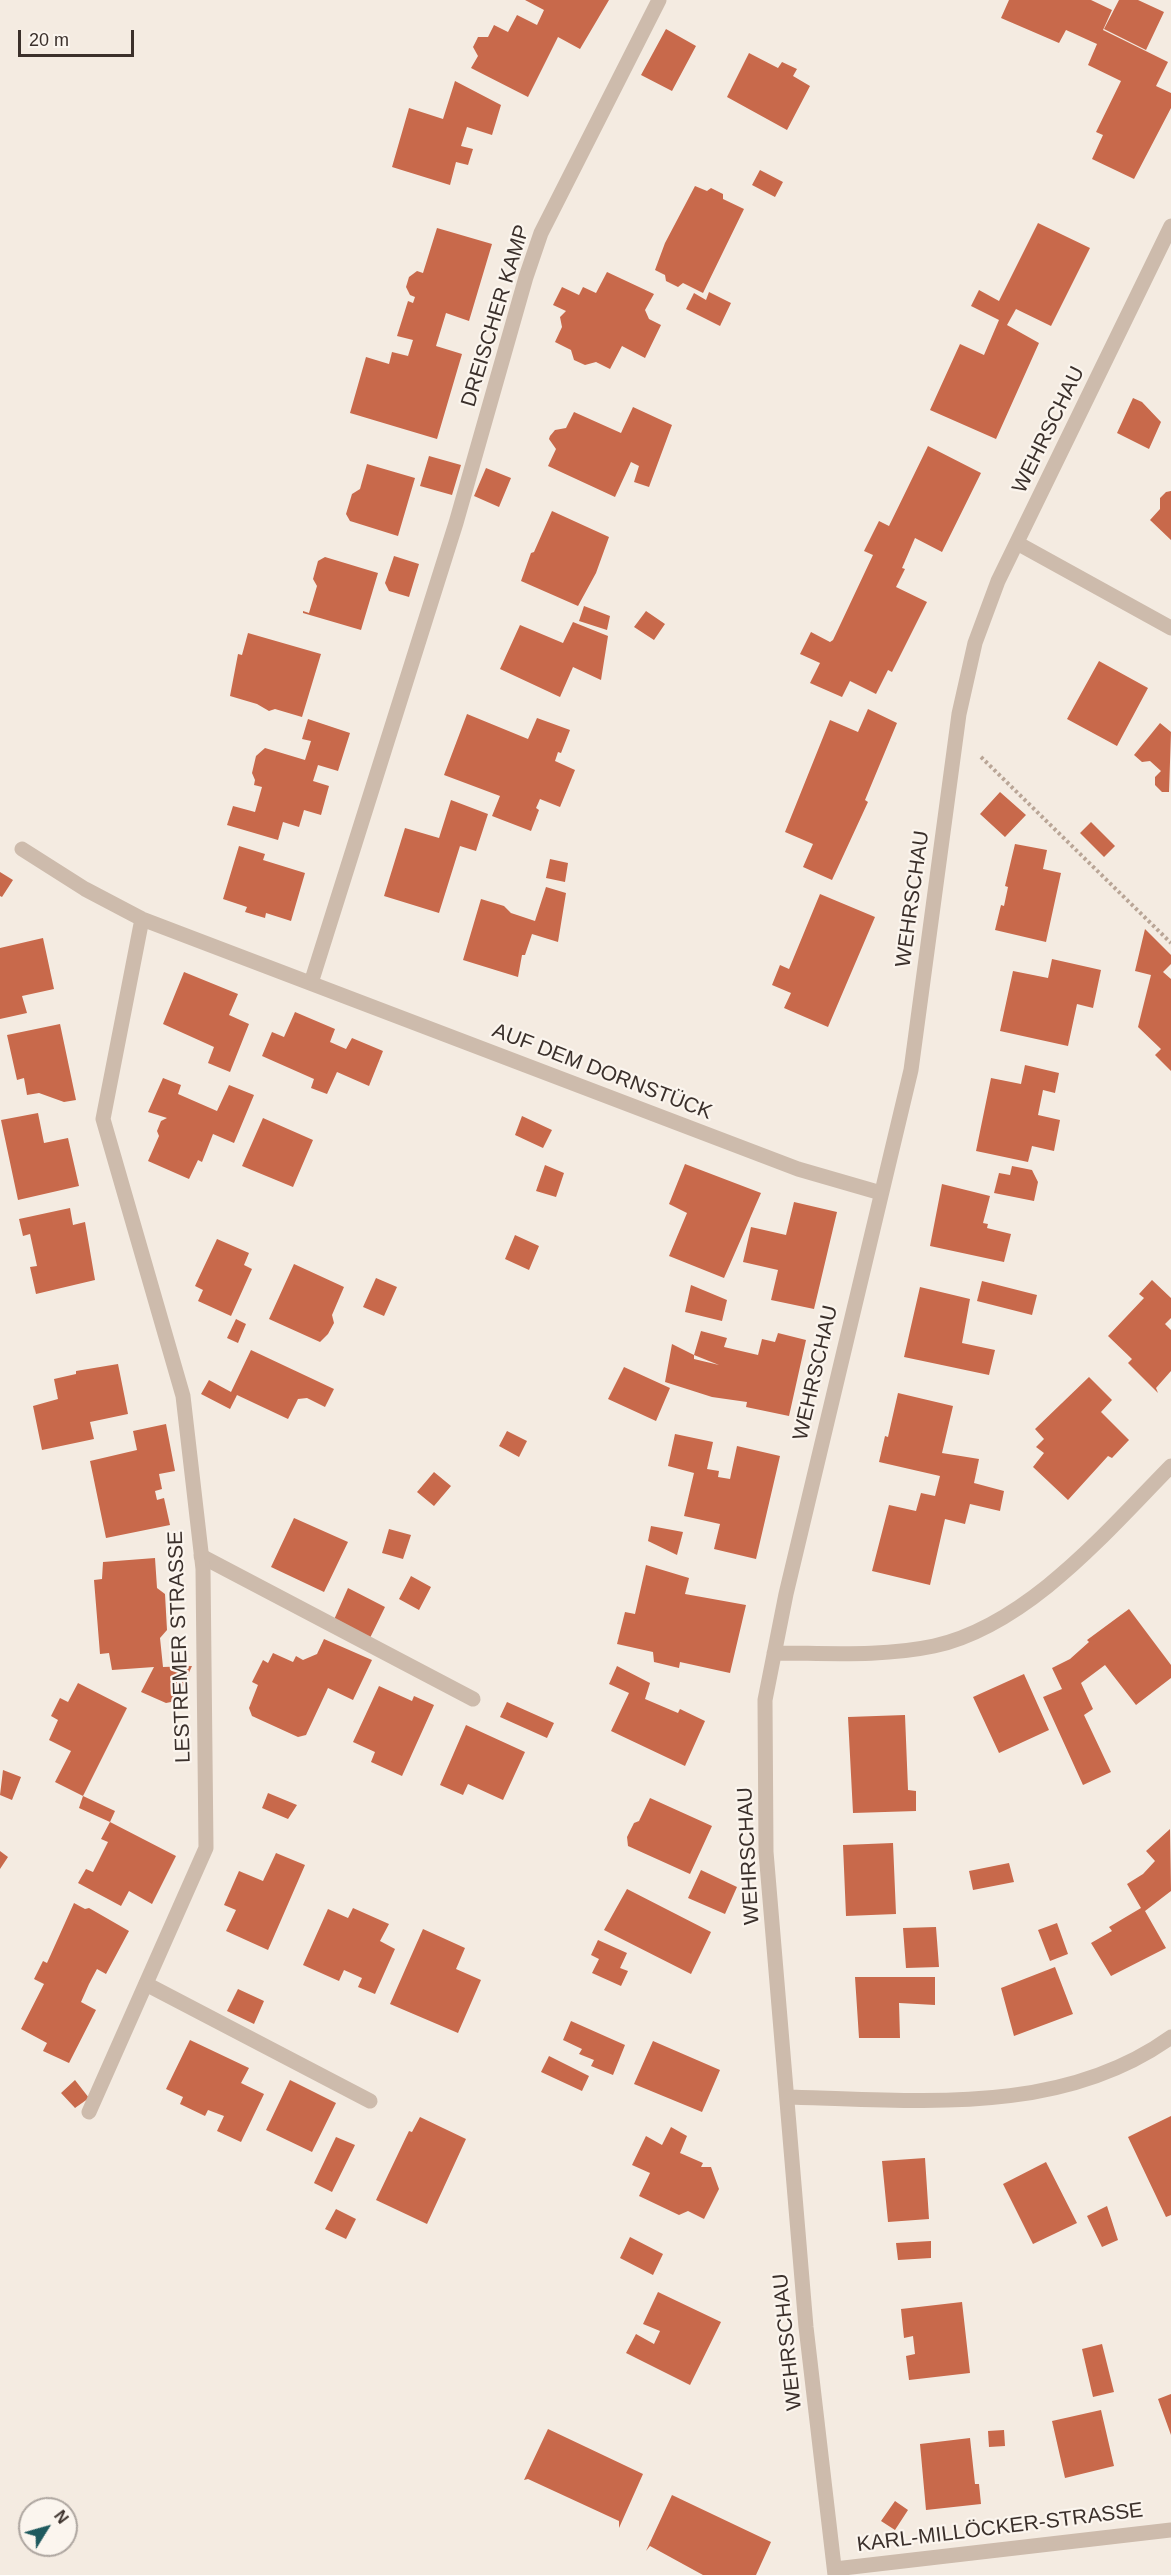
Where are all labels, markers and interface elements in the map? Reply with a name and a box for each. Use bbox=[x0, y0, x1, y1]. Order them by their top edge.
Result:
scale bar bbox=[21, 18, 136, 56]
text: 20 m bbox=[29, 30, 69, 50]
street label: DREISCHER KAMP bbox=[456, 222, 536, 410]
street label: WEHRSCHAU bbox=[1008, 363, 1090, 497]
street label: WEHRSCHAU bbox=[891, 829, 935, 969]
street label: AUF DEM DORNSTÜCK bbox=[489, 1018, 715, 1126]
street label: WEHRSCHAU bbox=[788, 1303, 844, 1443]
street label: LESTREMER STRASSE bbox=[163, 1531, 197, 1763]
street label: WEHRSCHAU bbox=[733, 1787, 765, 1925]
street label: WEHRSCHAU bbox=[768, 2272, 808, 2412]
north arrow bbox=[18, 2497, 78, 2557]
street label: KARL-MILLÖCKER-STRASSE bbox=[855, 2498, 1145, 2558]
text: N bbox=[51, 2507, 71, 2527]

